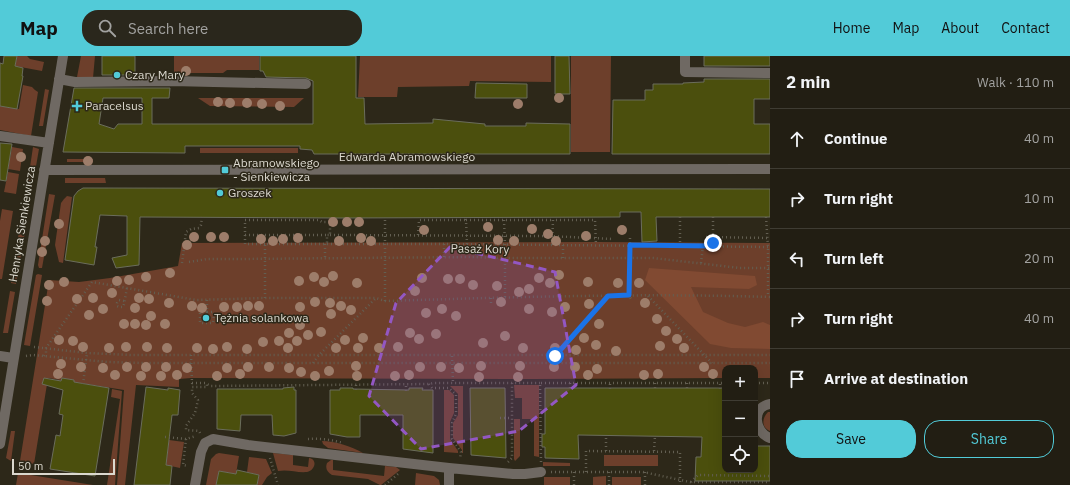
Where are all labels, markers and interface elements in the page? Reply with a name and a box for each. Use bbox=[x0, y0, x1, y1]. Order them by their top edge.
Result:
search box bbox=[82, 10, 362, 46]
text: Map bbox=[20, 16, 58, 40]
icon: search bbox=[96, 17, 118, 39]
text: Search here bbox=[128, 19, 208, 38]
text: Home bbox=[833, 19, 870, 37]
text: Map bbox=[892, 19, 919, 37]
text: About bbox=[941, 19, 979, 37]
text: Contact bbox=[1001, 19, 1050, 37]
place label: Czary Mary bbox=[125, 67, 184, 82]
marker: Czary Mary bbox=[112, 70, 122, 80]
text: 2 min bbox=[786, 71, 830, 93]
text: Walk · 110 m bbox=[977, 74, 1054, 91]
place label: Paracelsus bbox=[85, 98, 144, 113]
marker: Paracelsus bbox=[72, 101, 82, 111]
icon: ahead bbox=[786, 128, 808, 150]
text: Continue bbox=[824, 129, 888, 148]
text: 40 m bbox=[1024, 130, 1054, 147]
street label: Edwarda Abramowskiego bbox=[339, 149, 475, 164]
place label: Abramowskiego - Sienkiewicza bbox=[233, 155, 320, 184]
street label: Henryka Sienkiewicza bbox=[5, 164, 38, 283]
marker: Abramowskiego - Sienkiewicza bbox=[220, 165, 230, 175]
place label: Groszek bbox=[228, 185, 272, 200]
marker: Groszek bbox=[215, 188, 225, 198]
icon: right bbox=[786, 188, 808, 210]
text: Turn right bbox=[824, 189, 893, 208]
text: 10 m bbox=[1024, 190, 1054, 207]
route end bbox=[704, 234, 722, 252]
street label: Pasaż Kory bbox=[450, 240, 510, 257]
icon: left bbox=[786, 248, 808, 270]
text: Turn left bbox=[824, 249, 884, 268]
text: 20 m bbox=[1024, 250, 1054, 267]
icon: right bbox=[786, 308, 808, 330]
text: Turn right bbox=[824, 309, 893, 328]
place label: Tężnia solankowa bbox=[214, 310, 309, 325]
text: 40 m bbox=[1024, 310, 1054, 327]
marker: Tężnia solankowa bbox=[201, 313, 211, 323]
route start bbox=[546, 347, 564, 365]
map controls bbox=[722, 365, 758, 473]
button: + bbox=[722, 365, 758, 401]
icon: arrive bbox=[786, 368, 808, 390]
text: Arrive at destination bbox=[824, 369, 968, 388]
button: − bbox=[722, 401, 758, 437]
button: Save bbox=[786, 420, 916, 458]
button: Share bbox=[924, 420, 1054, 458]
button: locate bbox=[722, 437, 758, 473]
scale bar bbox=[12, 457, 115, 476]
text: 50 m bbox=[18, 459, 43, 473]

